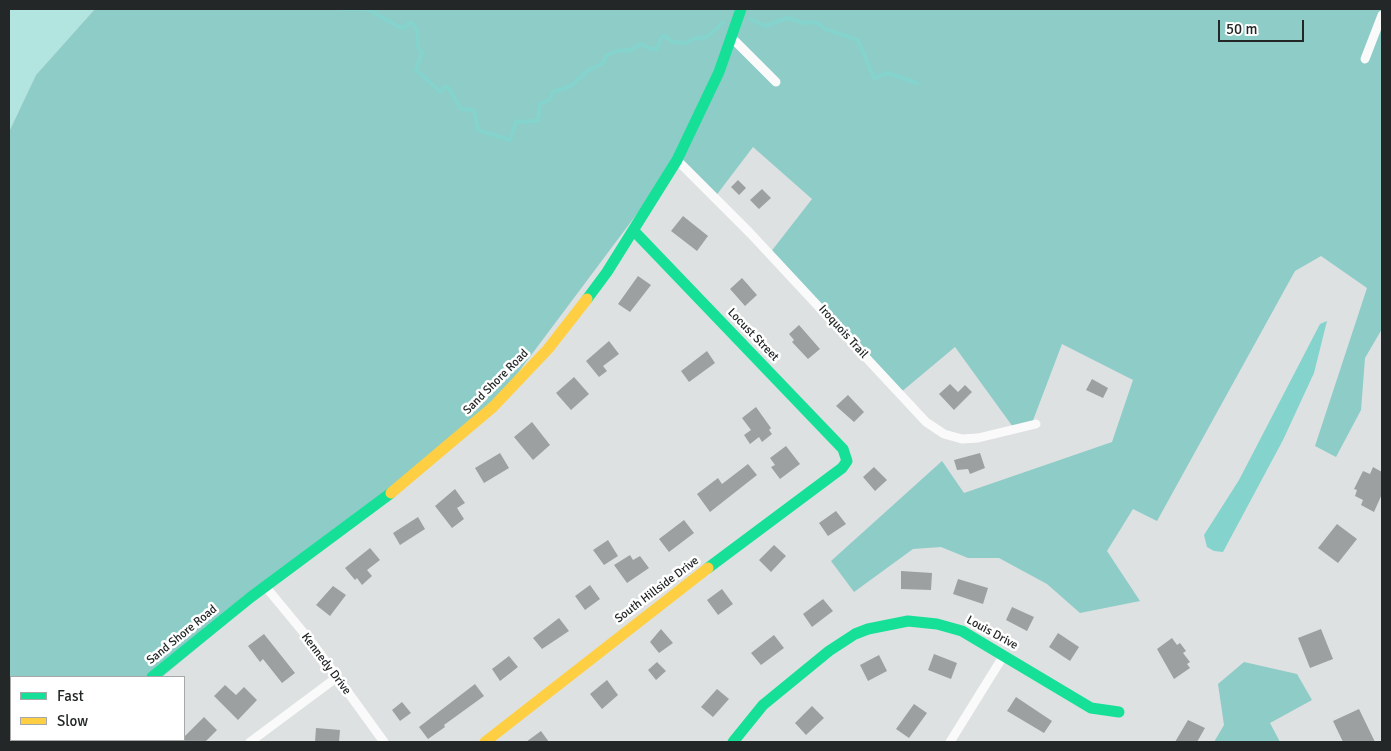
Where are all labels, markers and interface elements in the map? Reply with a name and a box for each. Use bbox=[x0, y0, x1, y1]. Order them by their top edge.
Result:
scale bar bbox=[1221, 10, 1307, 42]
text: 50 m bbox=[1226, 20, 1257, 38]
street label: Iroquois Trail bbox=[815, 302, 871, 362]
street label: Locust Street bbox=[724, 306, 782, 364]
street label: Sand Shore Road bbox=[460, 346, 532, 418]
street label: South Hillside Drive bbox=[612, 554, 702, 626]
street label: Sand Shore Road bbox=[144, 602, 220, 668]
street label: Louis Drive bbox=[964, 613, 1020, 653]
street label: Kennedy Drive bbox=[298, 630, 354, 698]
legend bbox=[10, 676, 185, 741]
text: Fast bbox=[57, 687, 84, 705]
text: Slow bbox=[57, 712, 88, 730]

